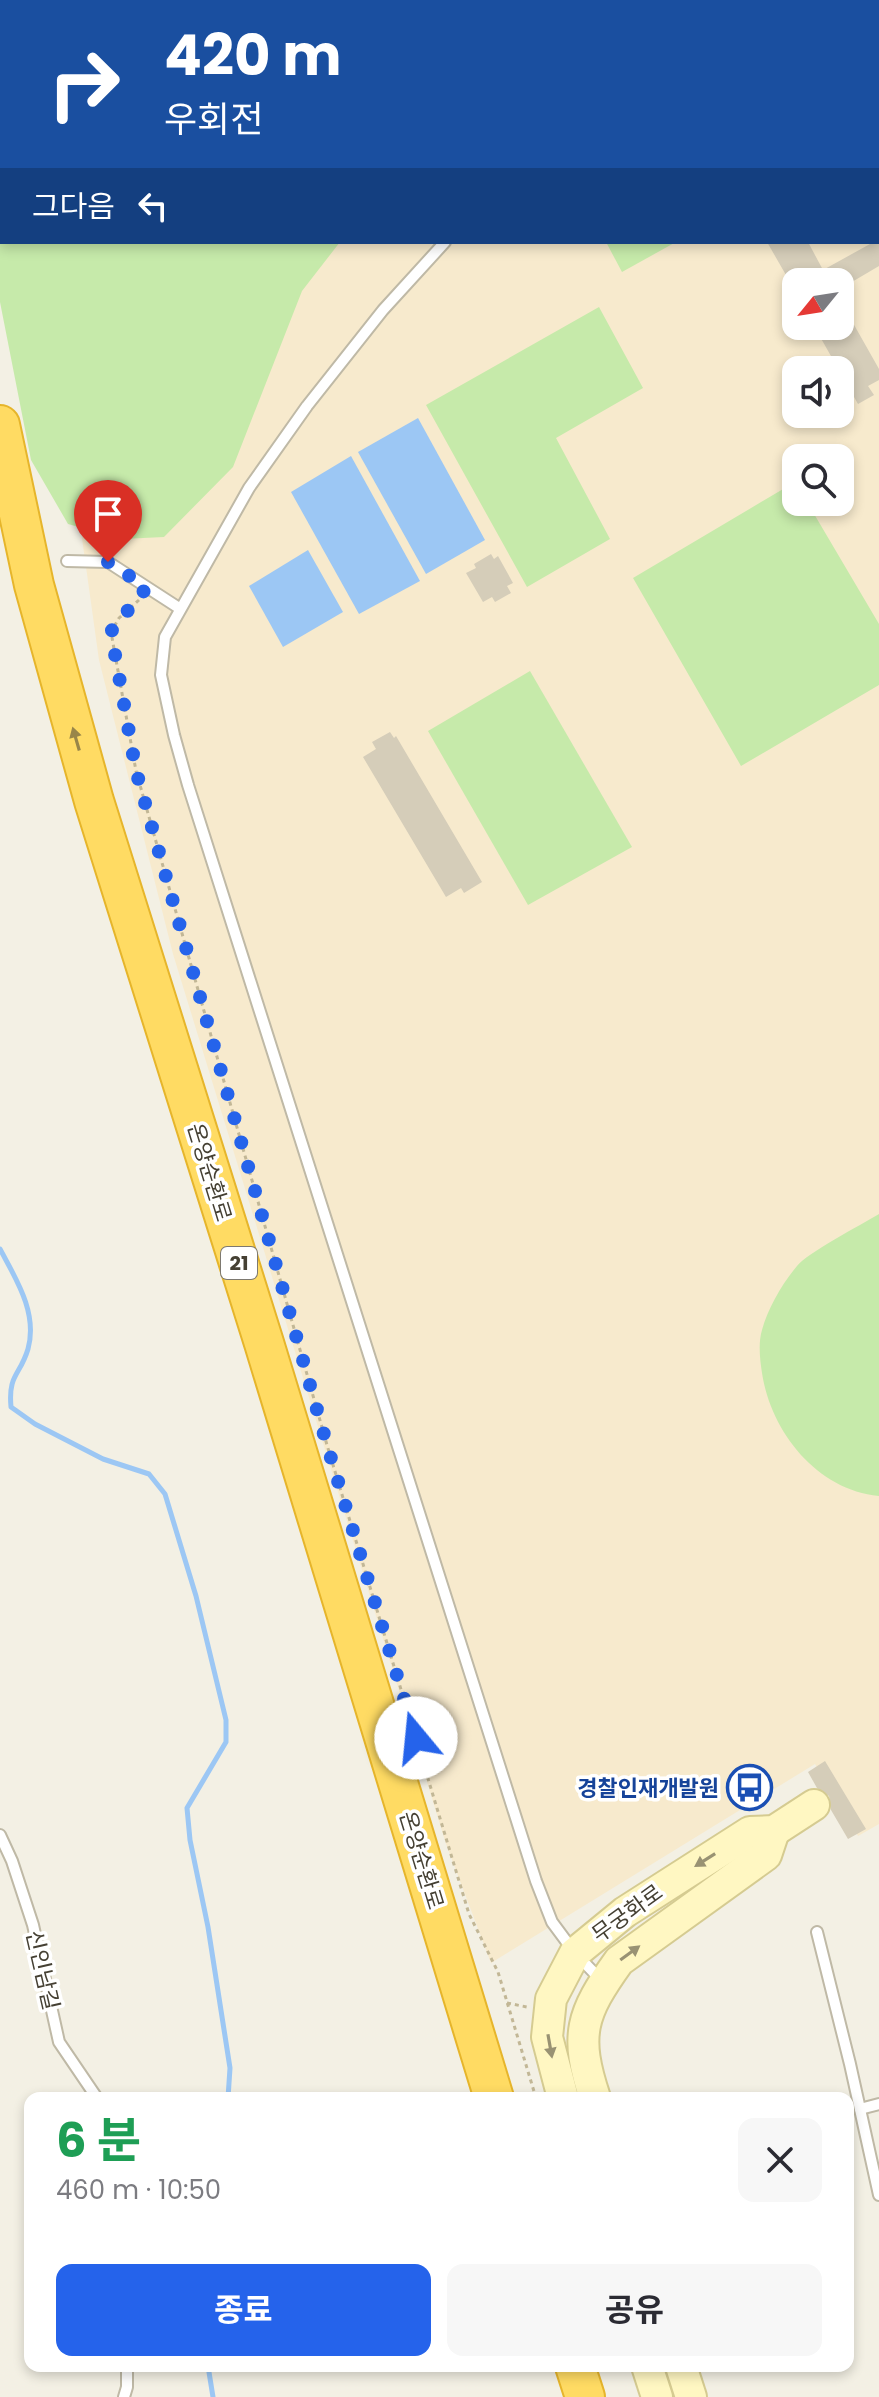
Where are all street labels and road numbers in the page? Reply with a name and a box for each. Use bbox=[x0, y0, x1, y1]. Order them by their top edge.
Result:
street label: 온양순환로 bbox=[180, 1119, 239, 1225]
road number: 21 bbox=[221, 1247, 257, 1279]
street label: 온양순환로 bbox=[392, 1807, 451, 1913]
street label: 무궁화로 bbox=[585, 1877, 669, 1950]
street label: 신인남길 bbox=[18, 1927, 67, 2013]

